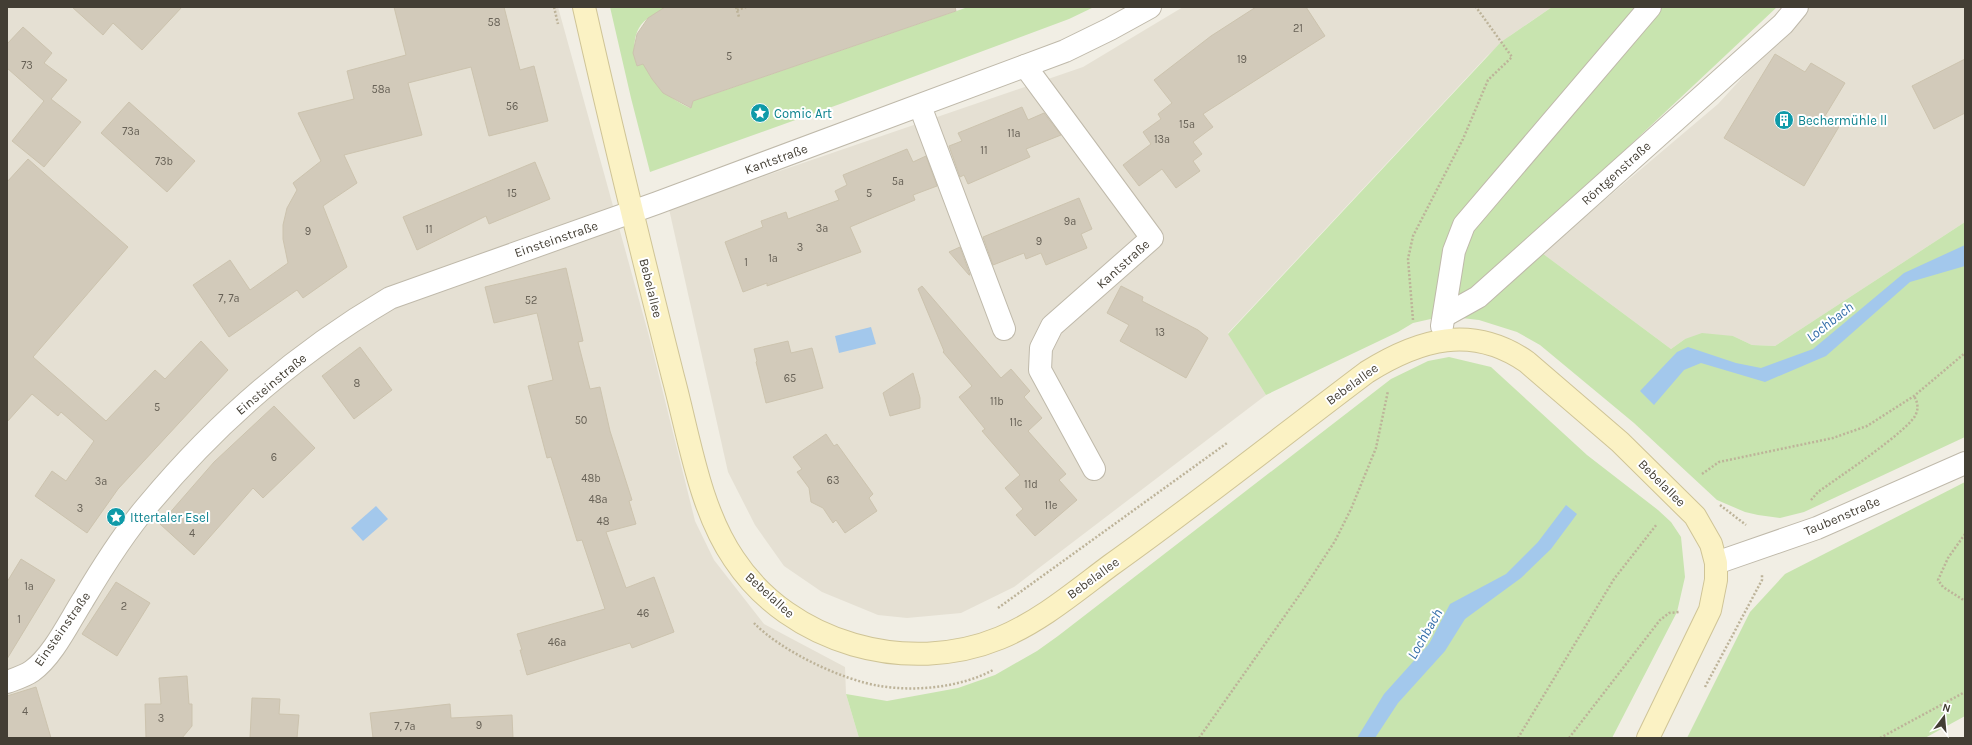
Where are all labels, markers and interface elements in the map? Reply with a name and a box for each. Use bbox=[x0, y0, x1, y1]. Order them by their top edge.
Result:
house number: 58 bbox=[488, 16, 501, 29]
house number: 21 bbox=[1293, 22, 1303, 35]
house number: 5 bbox=[726, 50, 732, 63]
house number: 19 bbox=[1237, 53, 1247, 66]
house number: 73 bbox=[21, 59, 33, 72]
house number: 58a bbox=[371, 83, 391, 96]
house number: 56 bbox=[506, 100, 518, 113]
place icon: Comic Art bbox=[749, 102, 771, 124]
place label: Comic Art bbox=[774, 106, 832, 121]
building icon: Bechermühle ll bbox=[1773, 109, 1795, 131]
place label: Bechermühle ll bbox=[1798, 113, 1887, 128]
house number: 15a bbox=[1179, 118, 1195, 131]
house number: 73a bbox=[122, 125, 140, 138]
house number: 11a bbox=[1007, 127, 1021, 140]
house number: 13a bbox=[1154, 133, 1170, 146]
street label: Röntgenstraße bbox=[1578, 138, 1654, 208]
street label: Kantstraße bbox=[742, 141, 810, 177]
house number: 11 bbox=[980, 144, 988, 157]
house number: 73b bbox=[155, 155, 173, 168]
house number: 5a bbox=[892, 175, 904, 188]
house number: 15 bbox=[507, 187, 517, 200]
house number: 5 bbox=[866, 187, 872, 200]
house number: 9a bbox=[1064, 215, 1076, 228]
street label: Einsteinstraße bbox=[512, 218, 600, 260]
house number: 3a bbox=[816, 222, 828, 235]
house number: 11 bbox=[425, 223, 433, 236]
house number: 9 bbox=[305, 225, 311, 238]
house number: 9 bbox=[1036, 235, 1042, 248]
street label: Kantstraße bbox=[1093, 236, 1153, 292]
house number: 3 bbox=[797, 241, 803, 254]
house number: 1a bbox=[768, 252, 778, 265]
house number: 1 bbox=[744, 256, 748, 269]
street label: Bebelallee bbox=[636, 257, 666, 320]
house number: 7, 7a bbox=[218, 292, 240, 305]
house number: 52 bbox=[525, 294, 537, 307]
water label: Lochbach bbox=[1803, 298, 1857, 346]
house number: 13 bbox=[1155, 326, 1165, 339]
street label: Einsteinstraße bbox=[233, 350, 310, 418]
street label: Bebelallee bbox=[1323, 360, 1381, 408]
house number: 65 bbox=[784, 372, 796, 385]
house number: 8 bbox=[354, 377, 361, 390]
house number: 11b bbox=[990, 395, 1004, 408]
house number: 5 bbox=[154, 401, 160, 414]
house number: 50 bbox=[575, 414, 587, 427]
house number: 11c bbox=[1010, 416, 1023, 429]
house number: 6 bbox=[271, 451, 277, 464]
street label: Bebelallee bbox=[1635, 456, 1689, 510]
house number: 48b bbox=[581, 472, 601, 485]
house number: 63 bbox=[827, 474, 839, 487]
house number: 3a bbox=[95, 475, 107, 488]
house number: 11d bbox=[1024, 478, 1038, 491]
house number: 48a bbox=[589, 493, 607, 506]
street label: Taubenstraße bbox=[1802, 493, 1882, 539]
house number: 11e bbox=[1045, 499, 1058, 512]
house number: 3 bbox=[77, 502, 83, 515]
place icon: Ittertaler Esel bbox=[105, 506, 127, 528]
place label: Ittertaler Esel bbox=[130, 510, 209, 525]
house number: 48 bbox=[597, 515, 610, 528]
house number: 4 bbox=[189, 527, 195, 540]
street label: Bebelallee bbox=[1064, 554, 1122, 602]
street label: Bebelallee bbox=[742, 569, 798, 621]
house number: 1a bbox=[24, 580, 34, 593]
street label: Einsteinstraße bbox=[31, 589, 93, 669]
house number: 2 bbox=[121, 600, 127, 613]
water label: Lochbach bbox=[1404, 606, 1446, 662]
house number: 46 bbox=[637, 607, 649, 620]
house number: 1 bbox=[17, 613, 21, 626]
house number: 46a bbox=[548, 636, 566, 649]
north arrow bbox=[1924, 697, 1964, 737]
text: N bbox=[1941, 701, 1952, 715]
house number: 4 bbox=[22, 705, 28, 718]
house number: 3 bbox=[158, 712, 164, 725]
house number: 9 bbox=[476, 719, 482, 732]
house number: 7, 7a bbox=[394, 720, 416, 733]

